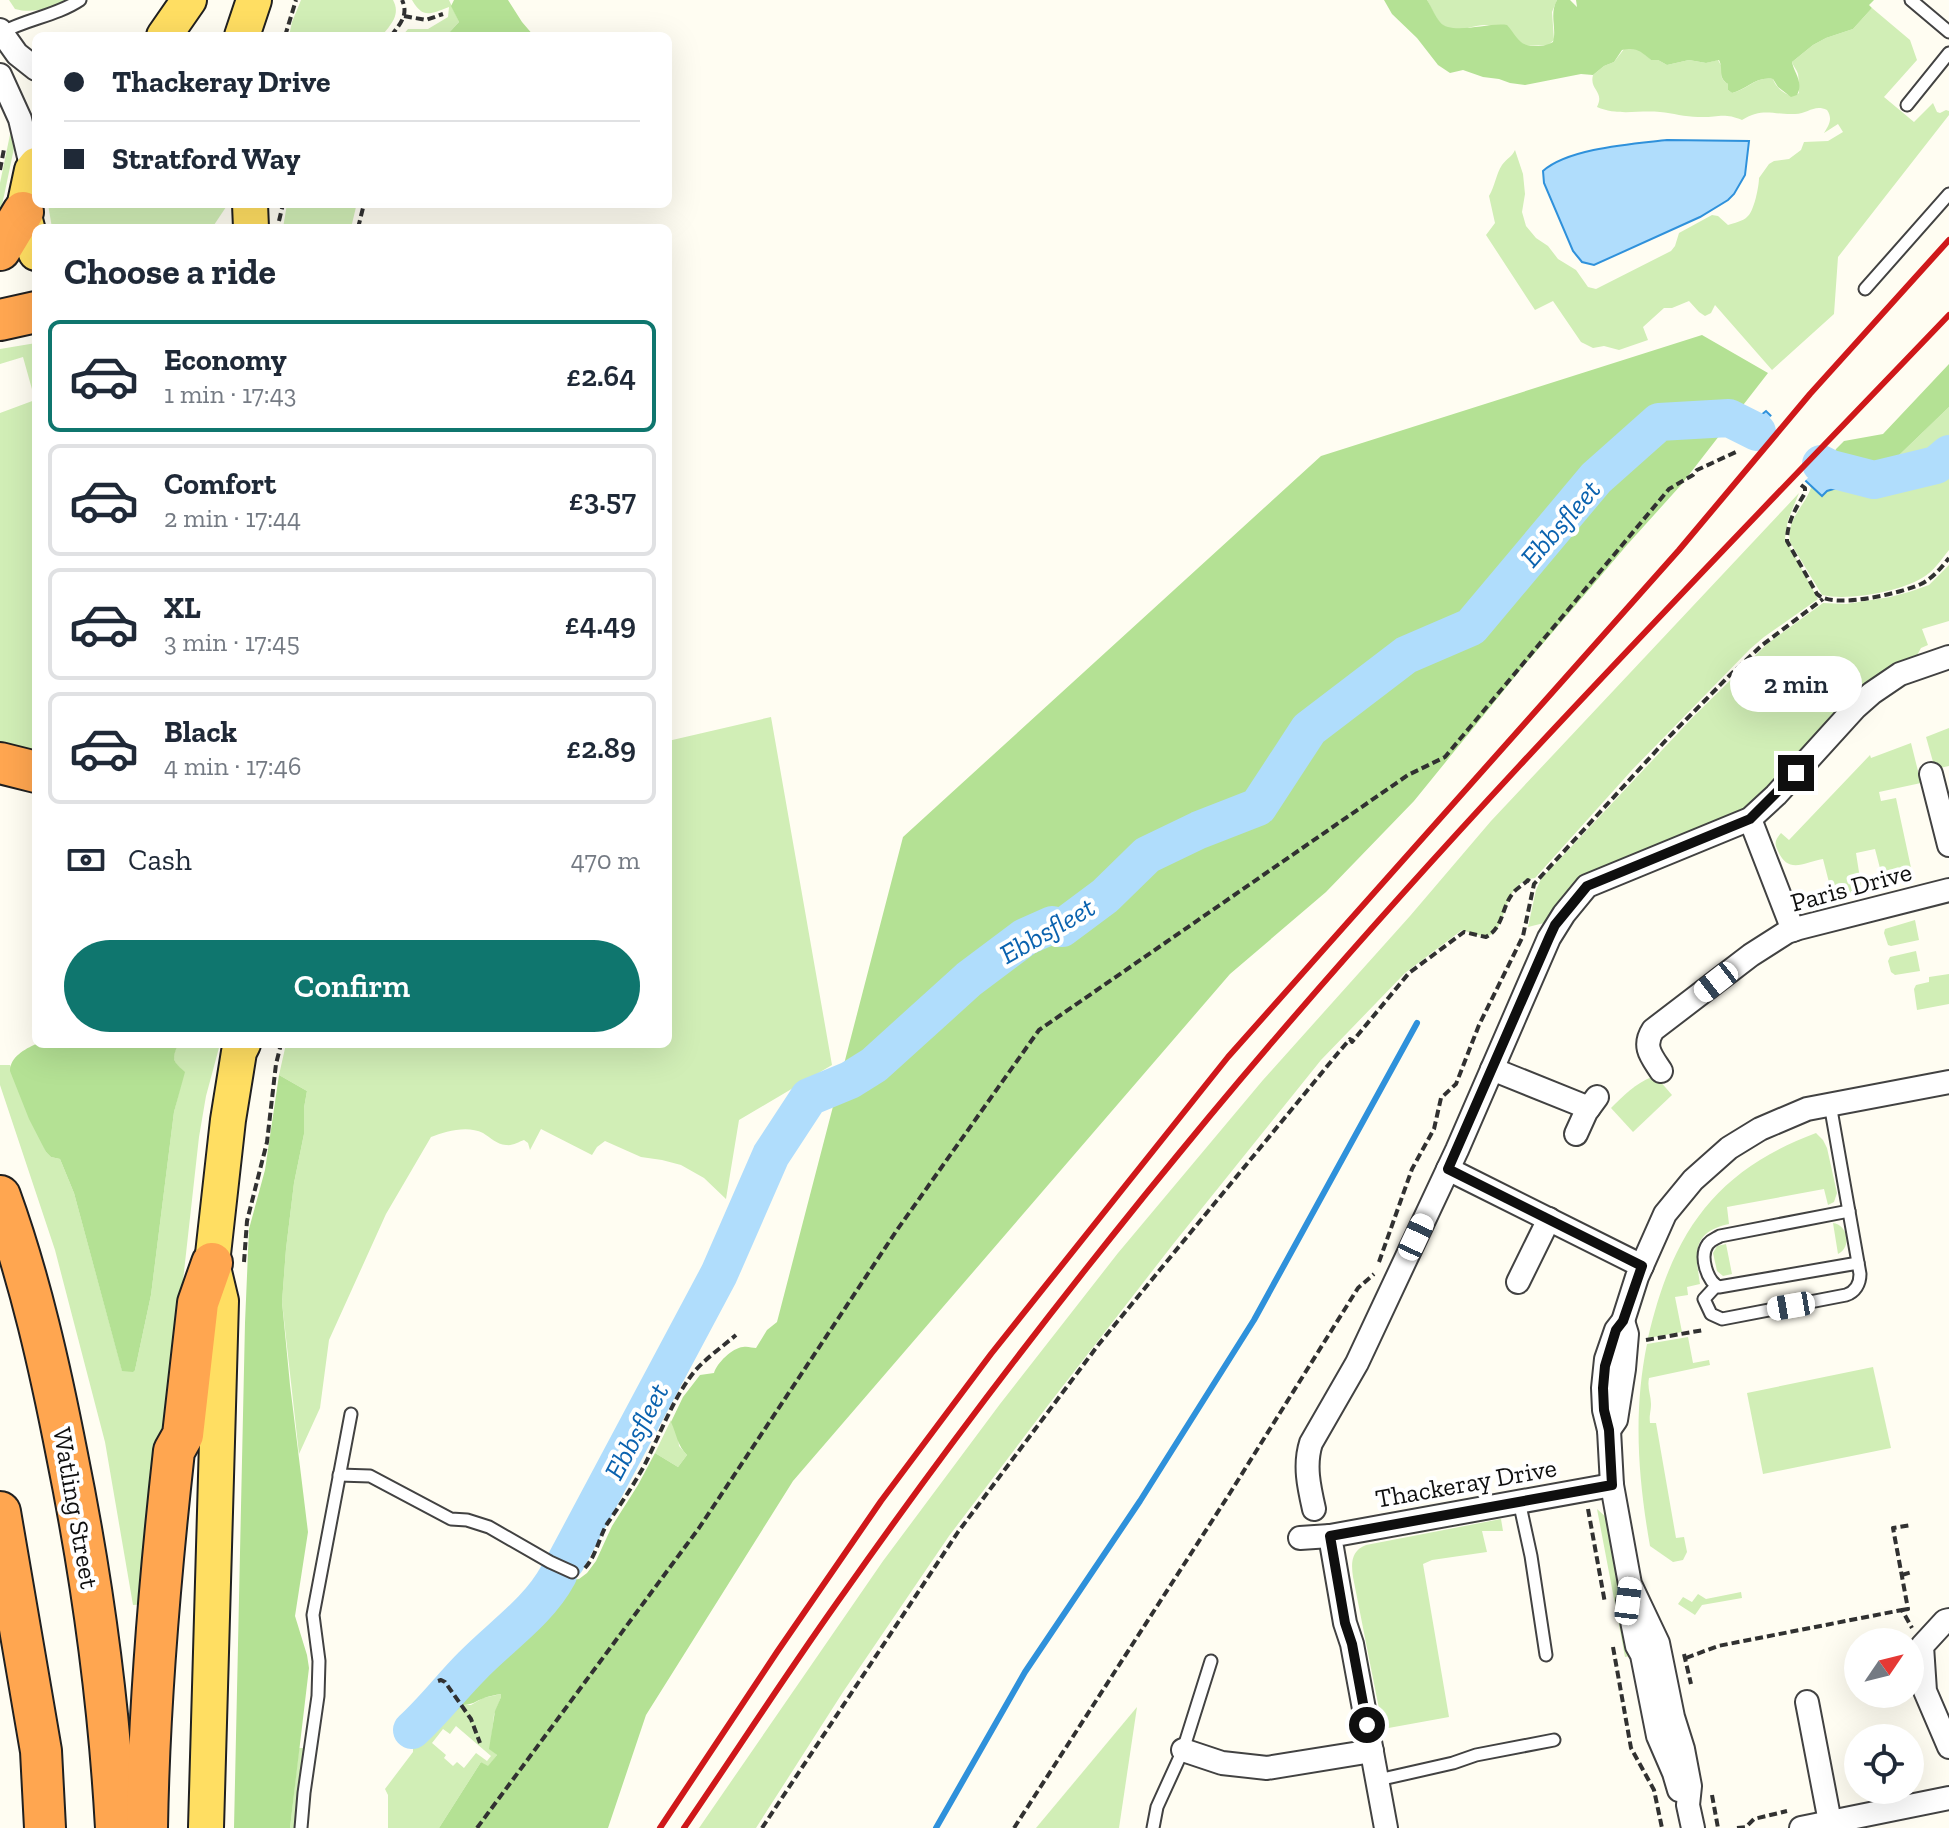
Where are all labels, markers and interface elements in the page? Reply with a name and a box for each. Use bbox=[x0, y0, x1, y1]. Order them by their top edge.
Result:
text: Thackeray Drive bbox=[112, 64, 330, 100]
text: Stratford Way bbox=[112, 141, 300, 177]
text: Choose a ride bbox=[64, 250, 276, 293]
icon: car bbox=[68, 340, 140, 412]
text: Economy bbox=[164, 342, 287, 378]
text: £2.64 bbox=[566, 358, 636, 394]
text: 1 min · 17:43 bbox=[164, 378, 296, 410]
icon: car bbox=[68, 464, 140, 536]
text: Comfort bbox=[164, 466, 276, 502]
water label: Ebbsfleet bbox=[1514, 473, 1607, 574]
text: £3.57 bbox=[569, 482, 636, 518]
text: 2 min · 17:44 bbox=[164, 502, 301, 534]
icon: car bbox=[68, 588, 140, 660]
text: XL bbox=[164, 590, 201, 626]
text: £4.49 bbox=[565, 606, 636, 642]
text: 3 min · 17:45 bbox=[164, 626, 300, 658]
callout: 2 min bbox=[1730, 657, 1862, 713]
text: 2 min bbox=[1764, 668, 1828, 700]
icon: car bbox=[68, 712, 140, 784]
text: Black bbox=[164, 714, 237, 750]
text: £2.89 bbox=[566, 730, 636, 766]
text: 4 min · 17:46 bbox=[164, 750, 302, 782]
route end bbox=[1778, 755, 1814, 791]
icon: cash bbox=[64, 838, 108, 882]
text: Cash bbox=[128, 842, 192, 878]
text: 470 m bbox=[571, 844, 640, 876]
street label: Paris Drive bbox=[1787, 855, 1915, 919]
water label: Ebbsfleet bbox=[994, 890, 1101, 971]
button: Confirm bbox=[64, 940, 640, 1032]
car bbox=[1690, 958, 1742, 1006]
car bbox=[1395, 1210, 1437, 1264]
car bbox=[1765, 1290, 1817, 1322]
water label: Ebbsfleet bbox=[597, 1377, 676, 1485]
street label: Watling Street bbox=[46, 1425, 106, 1591]
street label: Thackeray Drive bbox=[1373, 1451, 1559, 1515]
car bbox=[1613, 1576, 1643, 1626]
north arrow bbox=[1844, 1628, 1924, 1708]
map controls bbox=[1844, 1628, 1924, 1804]
route start bbox=[1349, 1707, 1385, 1743]
button: locate bbox=[1844, 1724, 1924, 1804]

